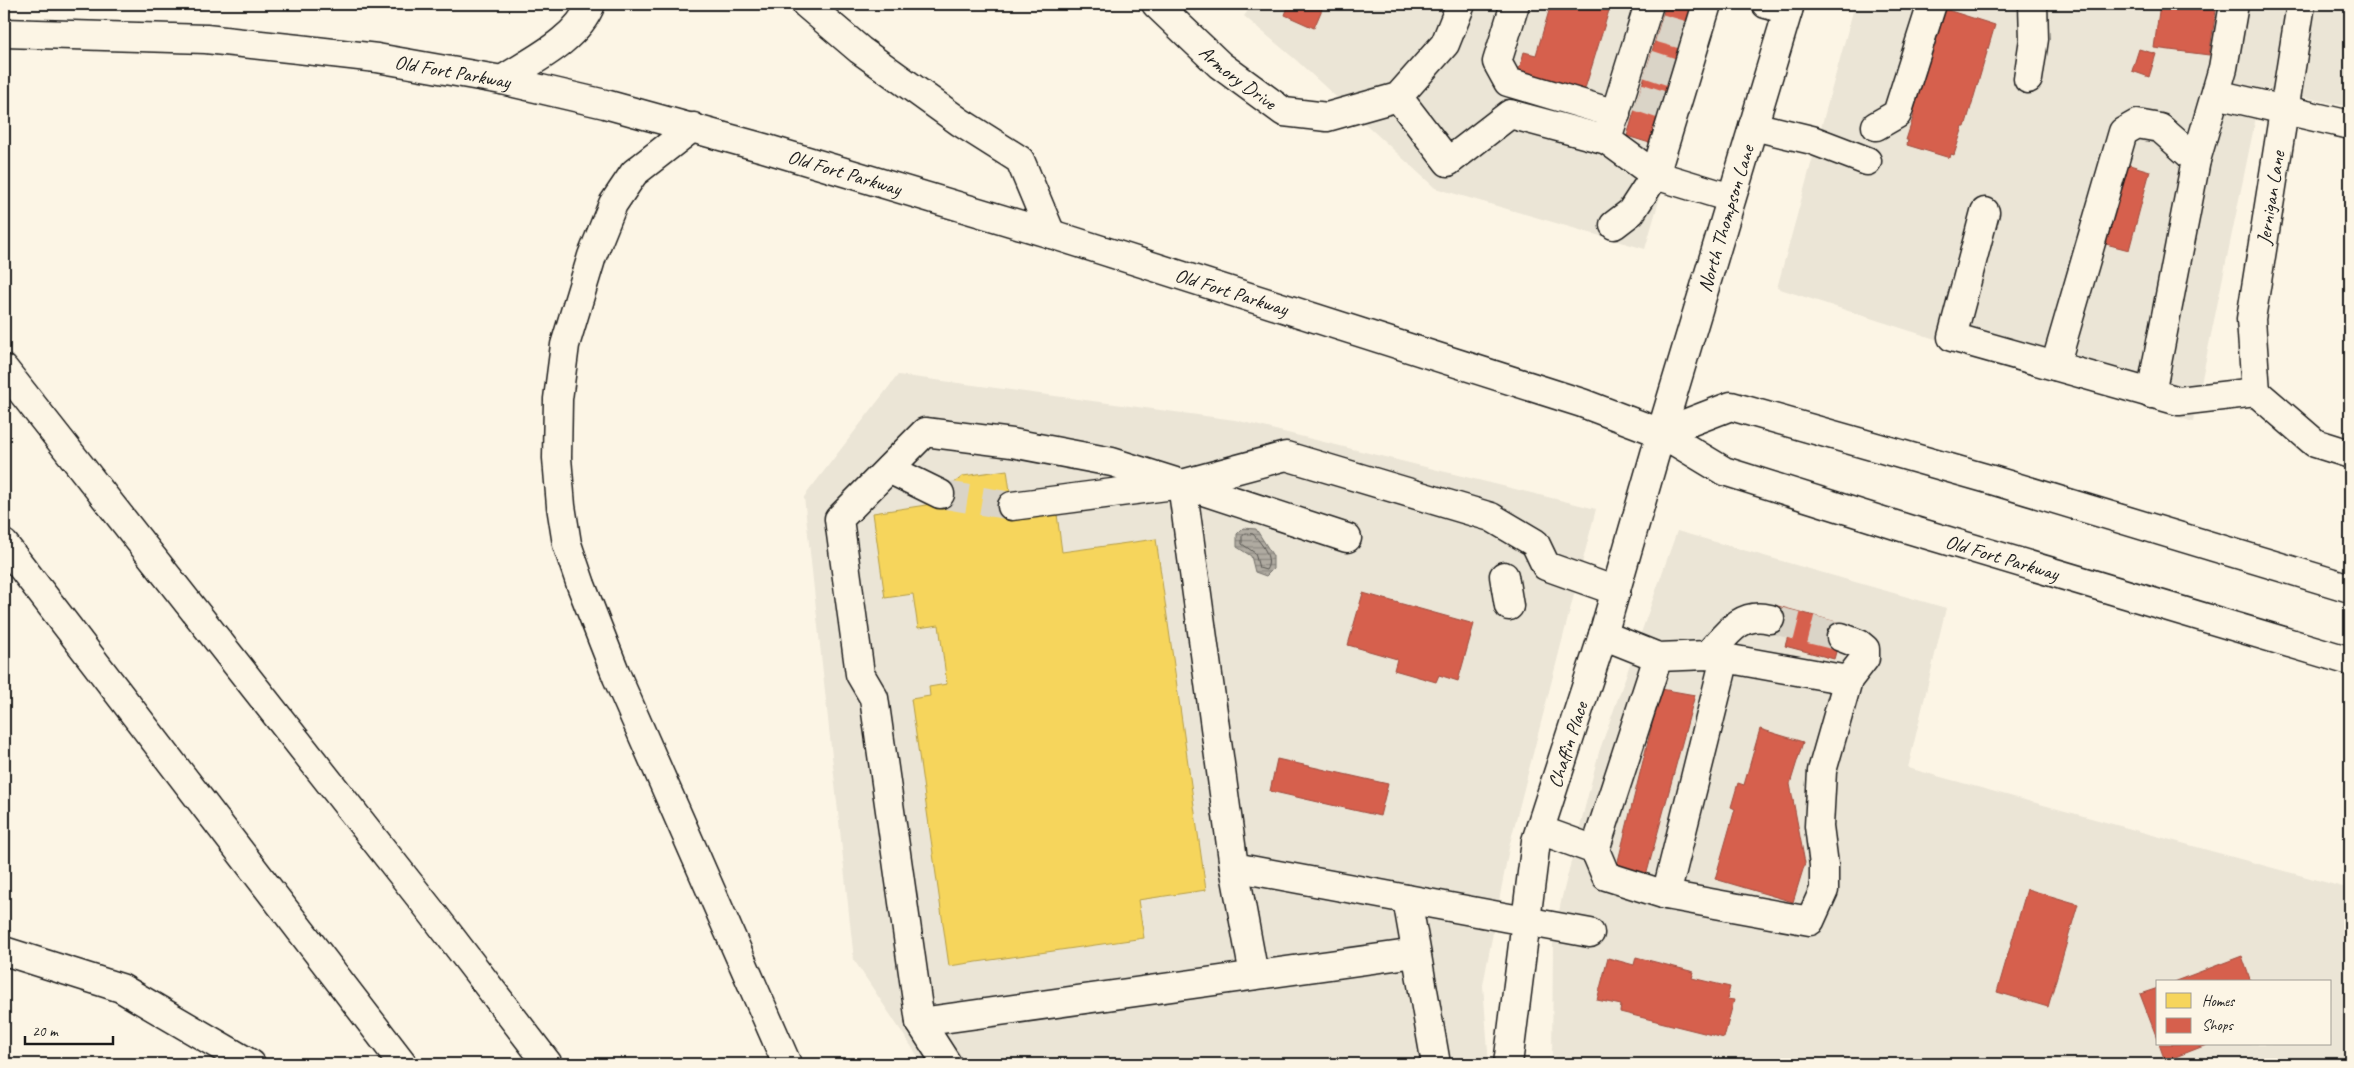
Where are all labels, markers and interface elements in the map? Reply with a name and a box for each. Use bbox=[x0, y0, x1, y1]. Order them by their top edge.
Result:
street label: Armory Drive bbox=[1194, 39, 1283, 116]
street label: Old Fort Parkway bbox=[393, 49, 514, 94]
street label: North Thompson Lane bbox=[1692, 141, 1760, 295]
street label: Old Fort Parkway bbox=[785, 143, 905, 201]
street label: Jernigan Lane bbox=[2250, 148, 2290, 247]
street label: Old Fort Parkway bbox=[1172, 262, 1292, 322]
street label: Old Fort Parkway bbox=[1943, 528, 2063, 586]
street label: Chaffin Place bbox=[1542, 697, 1593, 791]
legend bbox=[2156, 980, 2332, 1046]
text: Homes bbox=[2202, 992, 2236, 1011]
scale bar bbox=[25, 1013, 112, 1045]
text: Shops bbox=[2202, 1016, 2235, 1035]
text: 20 m bbox=[32, 1022, 59, 1041]

